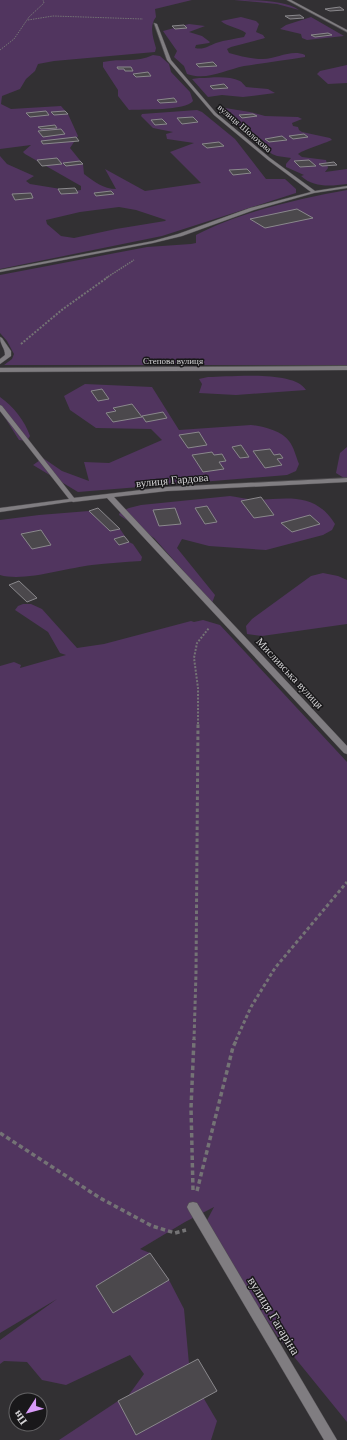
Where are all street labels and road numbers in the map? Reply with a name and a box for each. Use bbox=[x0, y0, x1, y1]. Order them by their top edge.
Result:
street label: вулиця Шолохова bbox=[216, 102, 274, 154]
street label: Степова вулиця bbox=[143, 355, 203, 366]
street label: вулиця Гардова bbox=[135, 470, 209, 490]
street label: Мисливська вулиця bbox=[253, 634, 327, 712]
street label: вулиця Гагаріна bbox=[244, 1274, 304, 1359]

